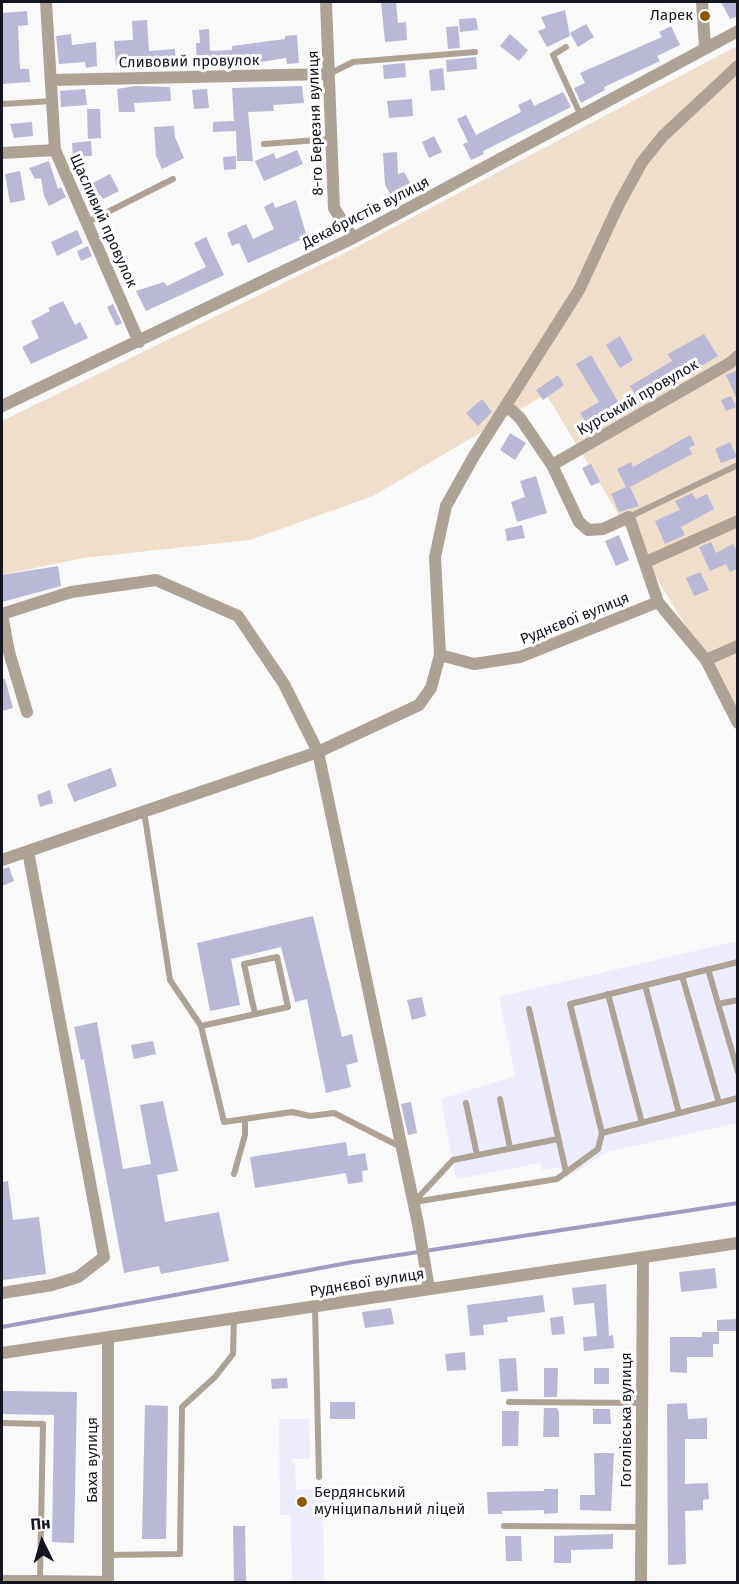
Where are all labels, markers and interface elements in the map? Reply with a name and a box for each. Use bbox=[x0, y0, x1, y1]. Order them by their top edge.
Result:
place label: Ларек bbox=[650, 7, 693, 25]
marker: Ларек bbox=[698, 9, 712, 23]
street label: 8-го Березня вулиця bbox=[304, 50, 328, 196]
street label: Сливовий провулок bbox=[118, 52, 260, 72]
street label: Щасливий провулок bbox=[65, 151, 141, 291]
street label: Декабристів вулиця bbox=[299, 173, 433, 253]
street label: Курський провулок bbox=[574, 356, 702, 440]
street label: Руднєвої вулиця bbox=[518, 589, 632, 649]
street label: Руднєвої вулиця bbox=[308, 1265, 426, 1301]
street label: Гоголівська вулиця bbox=[618, 1352, 636, 1488]
street label: Баха вулиця bbox=[84, 1417, 102, 1503]
place label: Бердянський муніципальний ліцей bbox=[314, 1484, 465, 1519]
marker: Бердянський муніципальний ліцей bbox=[295, 1495, 309, 1509]
north arrow bbox=[12, 1512, 72, 1572]
text: Пн bbox=[30, 1513, 51, 1534]

